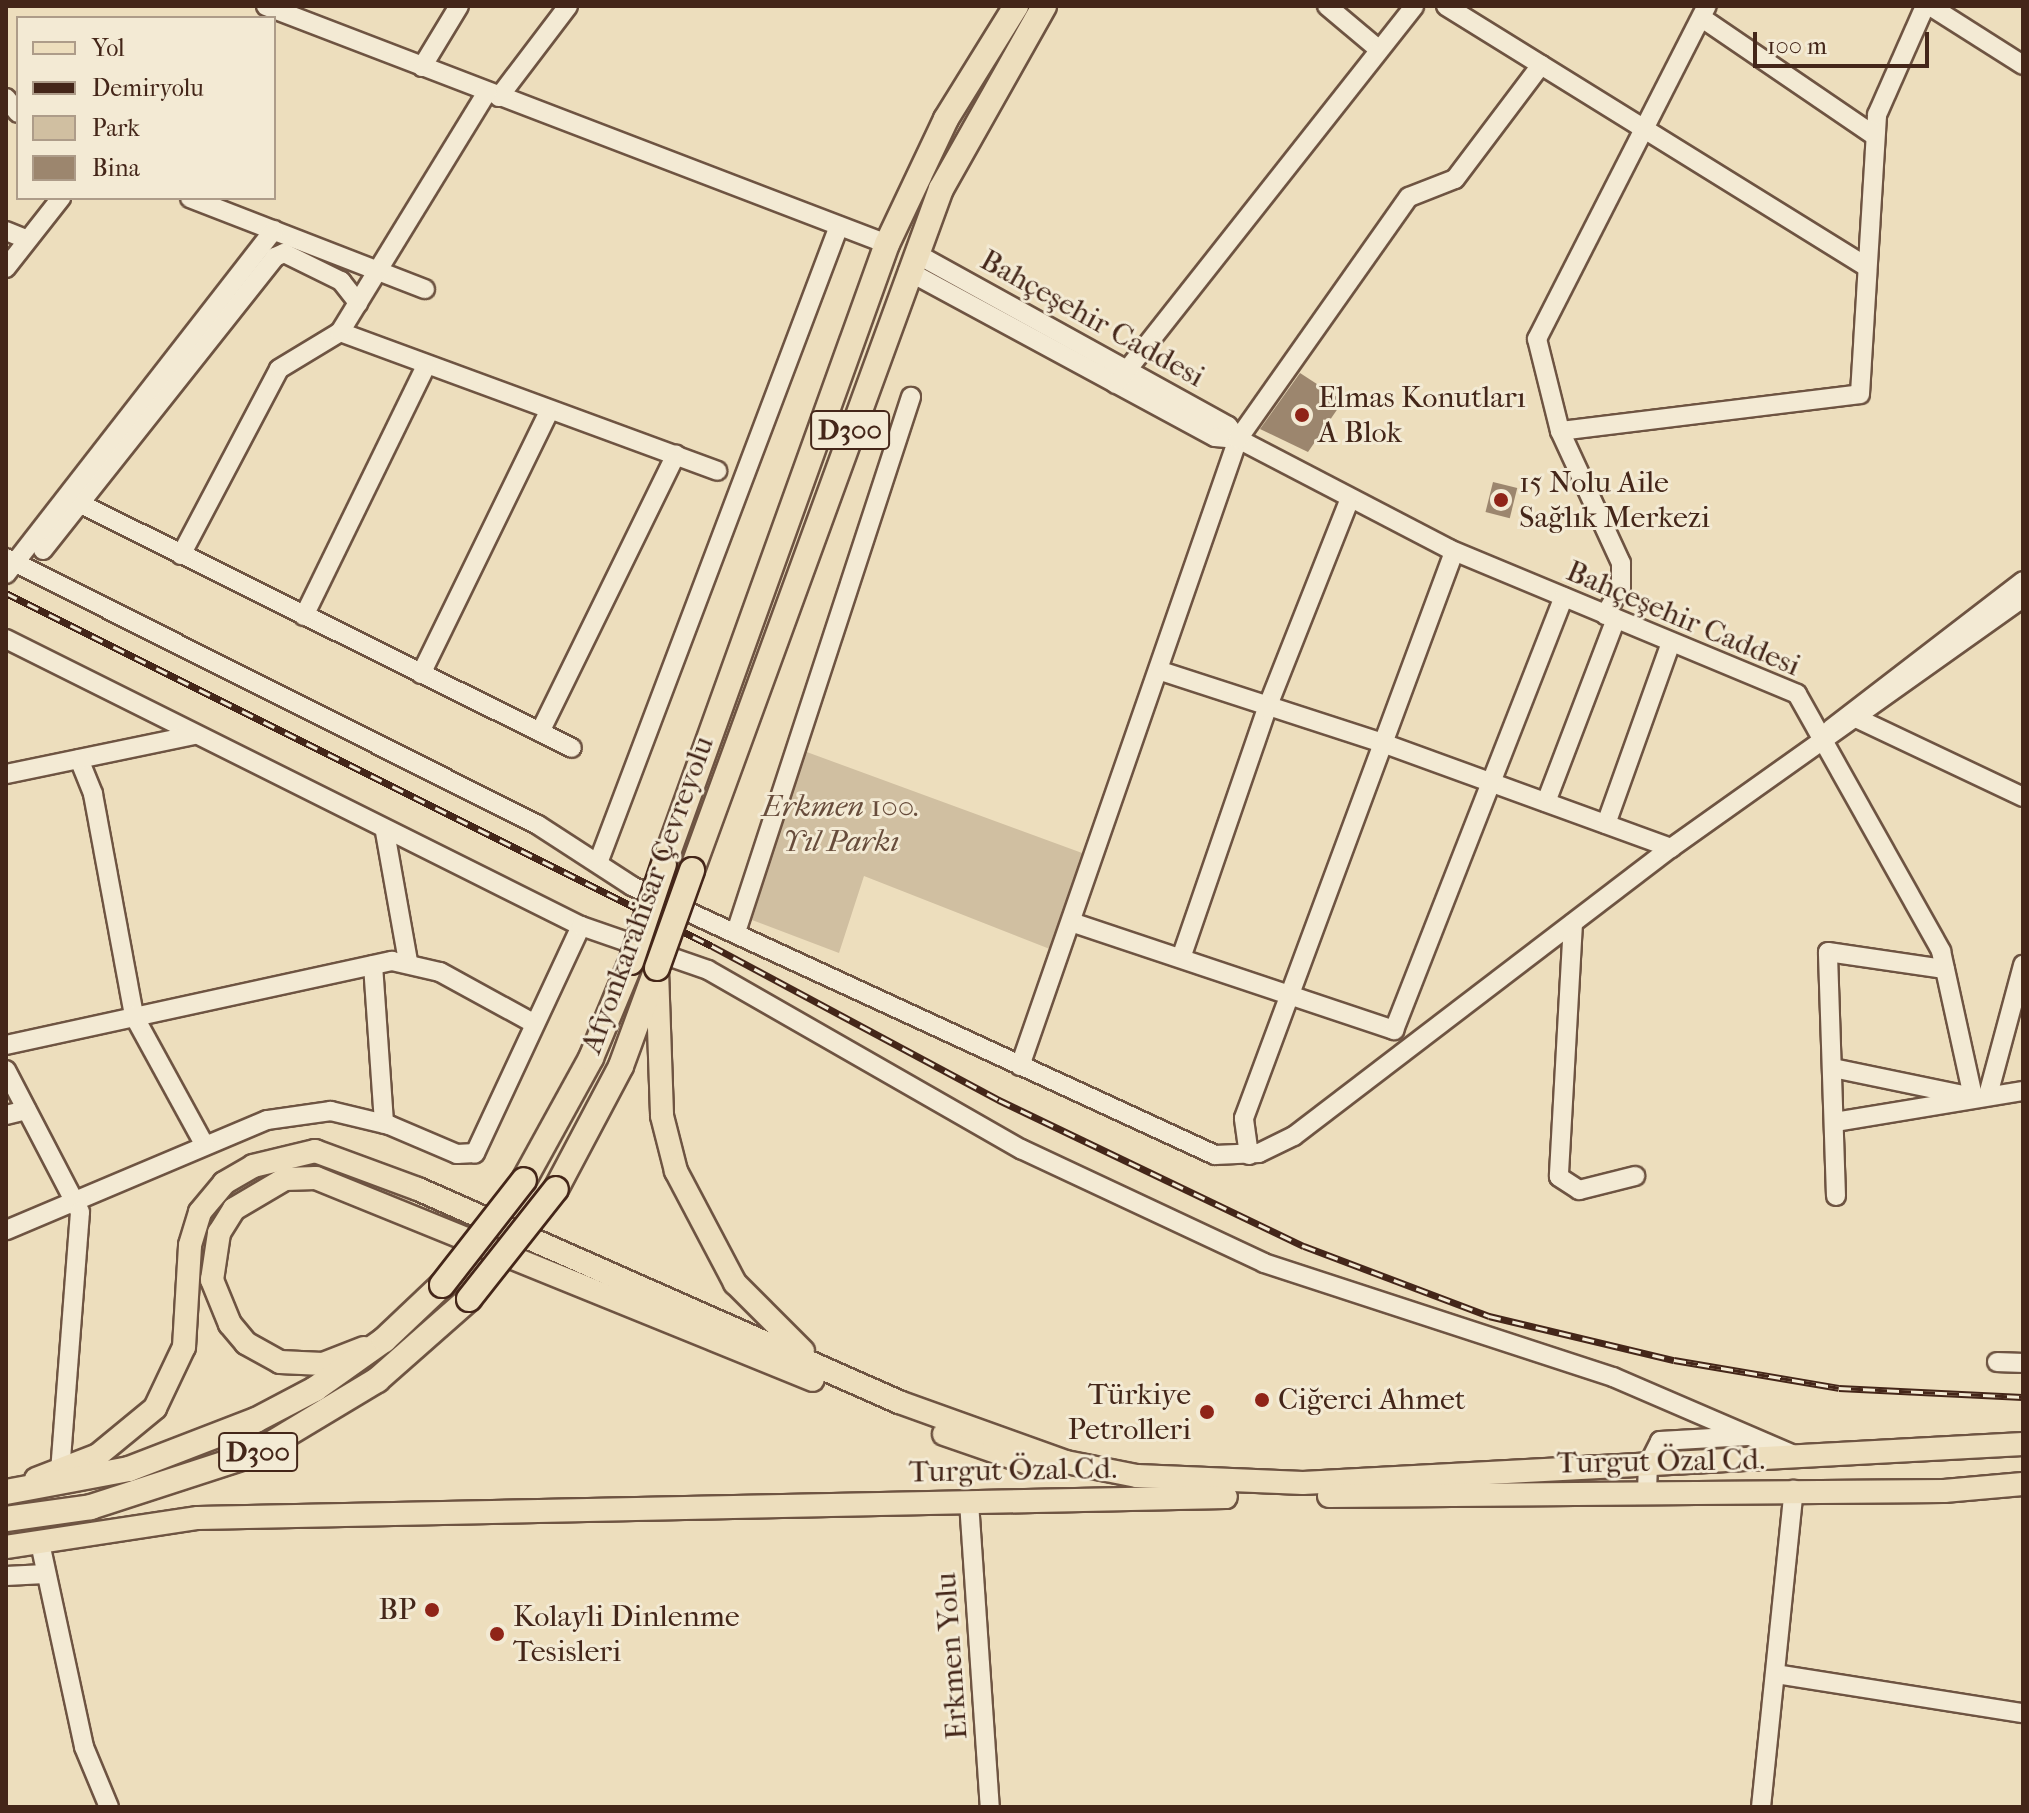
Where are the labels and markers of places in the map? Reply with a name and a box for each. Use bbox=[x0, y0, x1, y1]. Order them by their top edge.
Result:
place label: Elmas Konutları A Blok bbox=[1318, 380, 1526, 450]
marker: Elmas Konutları A Blok bbox=[1293, 406, 1311, 424]
place label: 15 Nolu Aile Sağlık Merkezi bbox=[1519, 465, 1710, 536]
marker: 15 Nolu Aile Sağlık Merkezi bbox=[1490, 489, 1512, 511]
place label: Türkiye Petrolleri bbox=[1068, 1377, 1191, 1448]
place label: Ciğerci Ahmet bbox=[1278, 1382, 1466, 1418]
marker: Ciğerci Ahmet bbox=[1253, 1391, 1271, 1409]
marker: Türkiye Petrolleri bbox=[1198, 1403, 1216, 1421]
place label: BP bbox=[379, 1592, 416, 1628]
place label: Kolayli Dinlenme Tesisleri bbox=[513, 1599, 740, 1670]
marker: BP bbox=[423, 1601, 441, 1619]
marker: Kolayli Dinlenme Tesisleri bbox=[488, 1625, 506, 1643]

